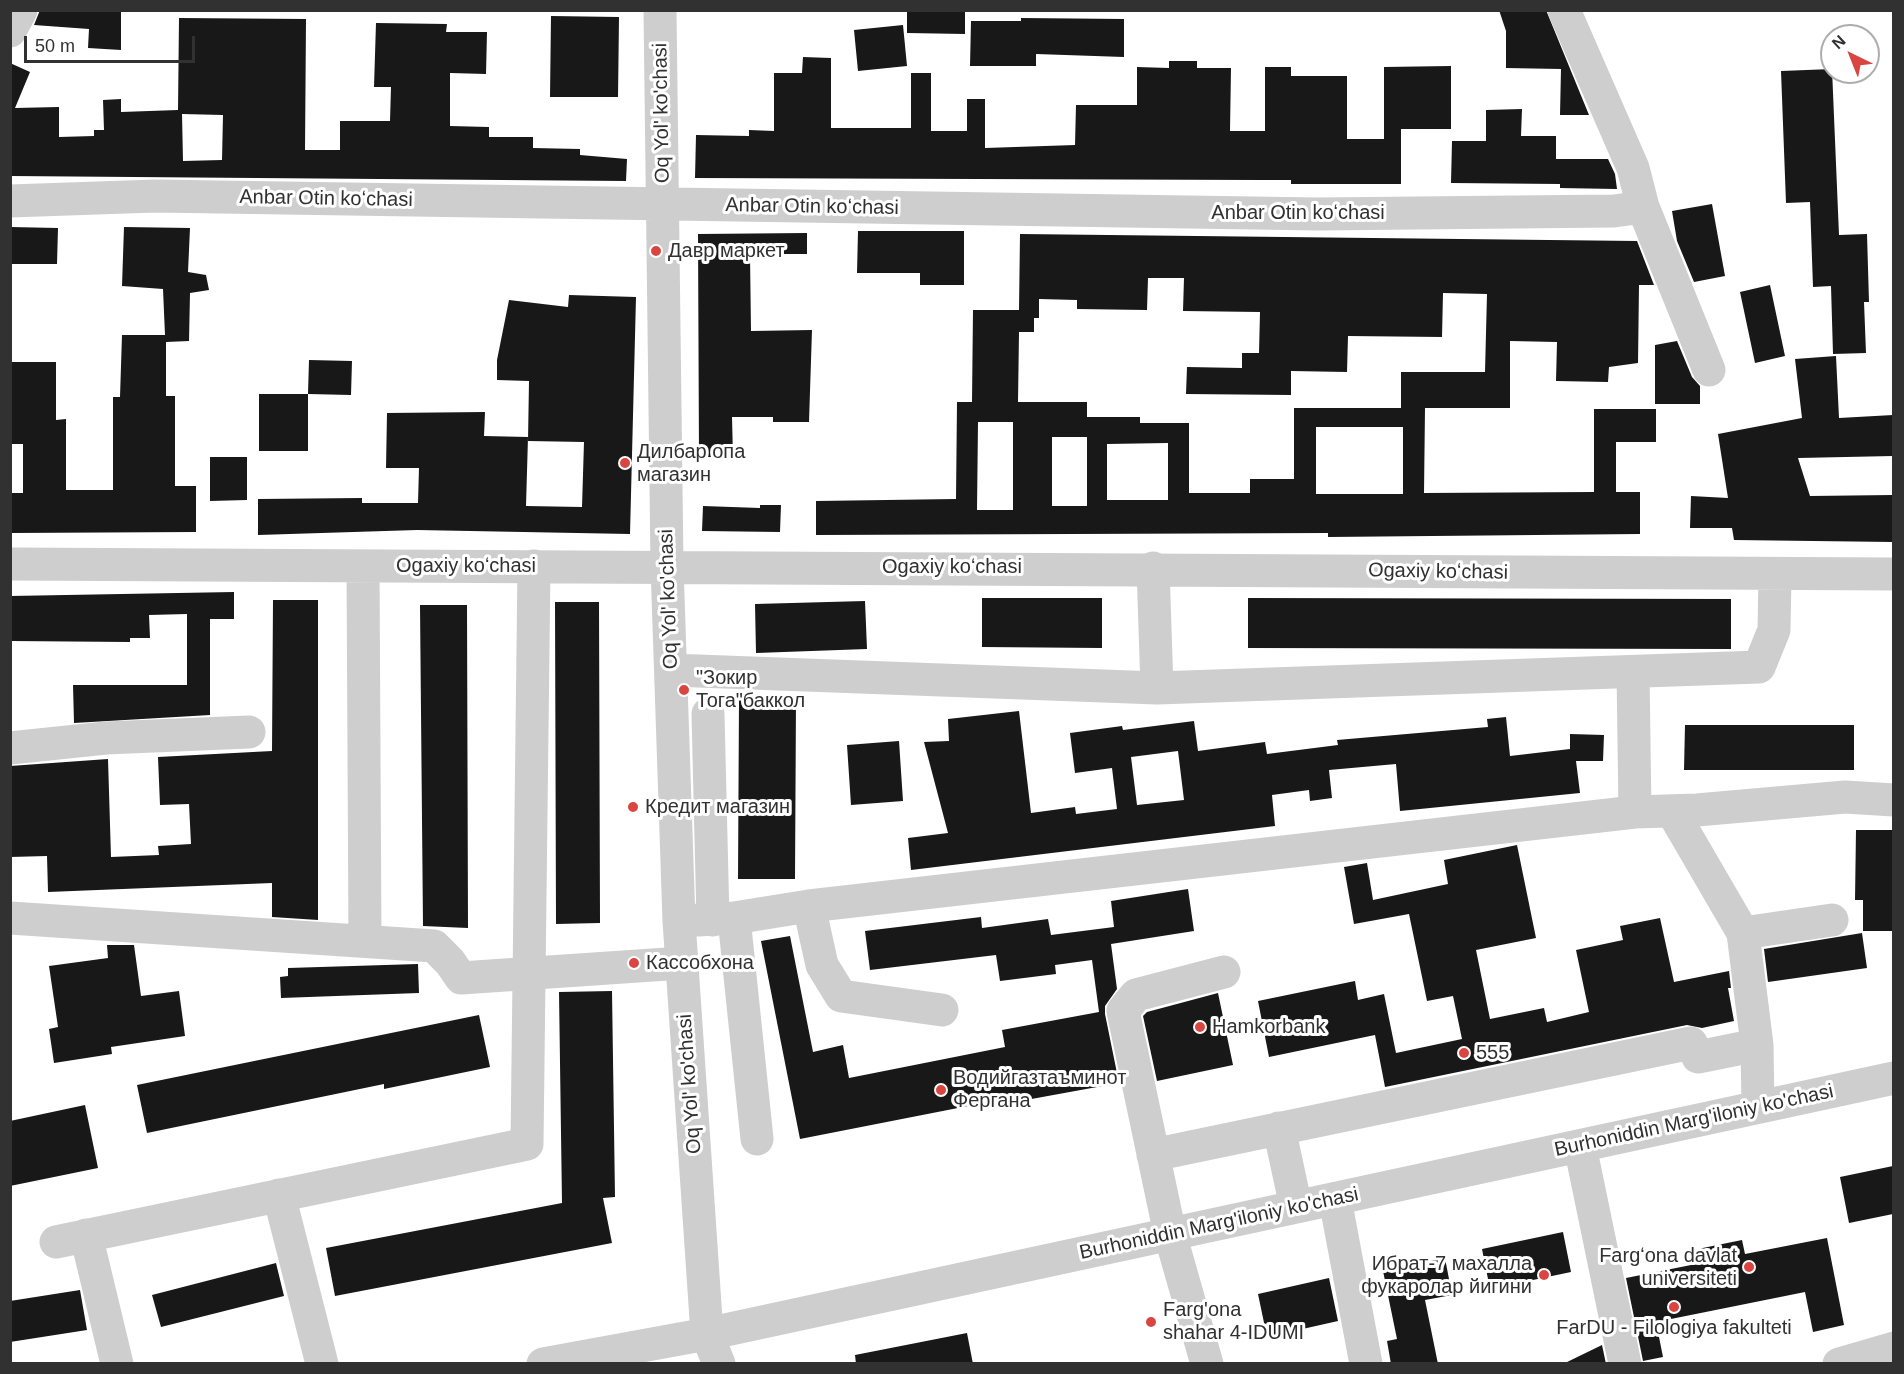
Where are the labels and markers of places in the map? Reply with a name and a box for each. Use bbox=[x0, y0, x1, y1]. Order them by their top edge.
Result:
place label: Давр маркет bbox=[668, 239, 785, 263]
marker: Давр маркет bbox=[649, 244, 663, 258]
place label: Дилбар опа магазин bbox=[637, 440, 745, 487]
marker: Дилбар опа магазин bbox=[618, 456, 632, 470]
place label: "Зокир Тога"баккол bbox=[696, 666, 805, 713]
marker: "Зокир Тога"баккол bbox=[677, 683, 691, 697]
place label: Кредит магазин bbox=[645, 795, 790, 819]
marker: Кредит магазин bbox=[626, 800, 640, 814]
place label: Кассобхона bbox=[646, 951, 754, 975]
marker: Кассобхона bbox=[627, 956, 641, 970]
place label: Hamkorbank bbox=[1212, 1015, 1325, 1039]
marker: Hamkorbank bbox=[1193, 1020, 1207, 1034]
place label: 555 bbox=[1476, 1041, 1509, 1065]
marker: 555 bbox=[1457, 1046, 1471, 1060]
place label: Водийгазтаъминот Фергана bbox=[953, 1066, 1126, 1113]
marker: Водийгазтаъминот Фергана bbox=[934, 1083, 948, 1097]
place label: Fargʻona davlat universiteti bbox=[1599, 1244, 1737, 1291]
place label: Ибрат-7 махалла фукаролар йигини bbox=[1361, 1252, 1532, 1299]
marker: Fargʻona davlat universiteti bbox=[1742, 1260, 1756, 1274]
marker: Ибрат-7 махалла фукаролар йигини bbox=[1537, 1268, 1551, 1282]
place label: Farg'ona shahar 4-IDUMI bbox=[1163, 1298, 1304, 1345]
marker: FarDU - Filologiya fakulteti bbox=[1667, 1300, 1681, 1314]
marker: Farg'ona shahar 4-IDUMI bbox=[1144, 1315, 1158, 1329]
place label: FarDU - Filologiya fakulteti bbox=[1556, 1316, 1792, 1340]

